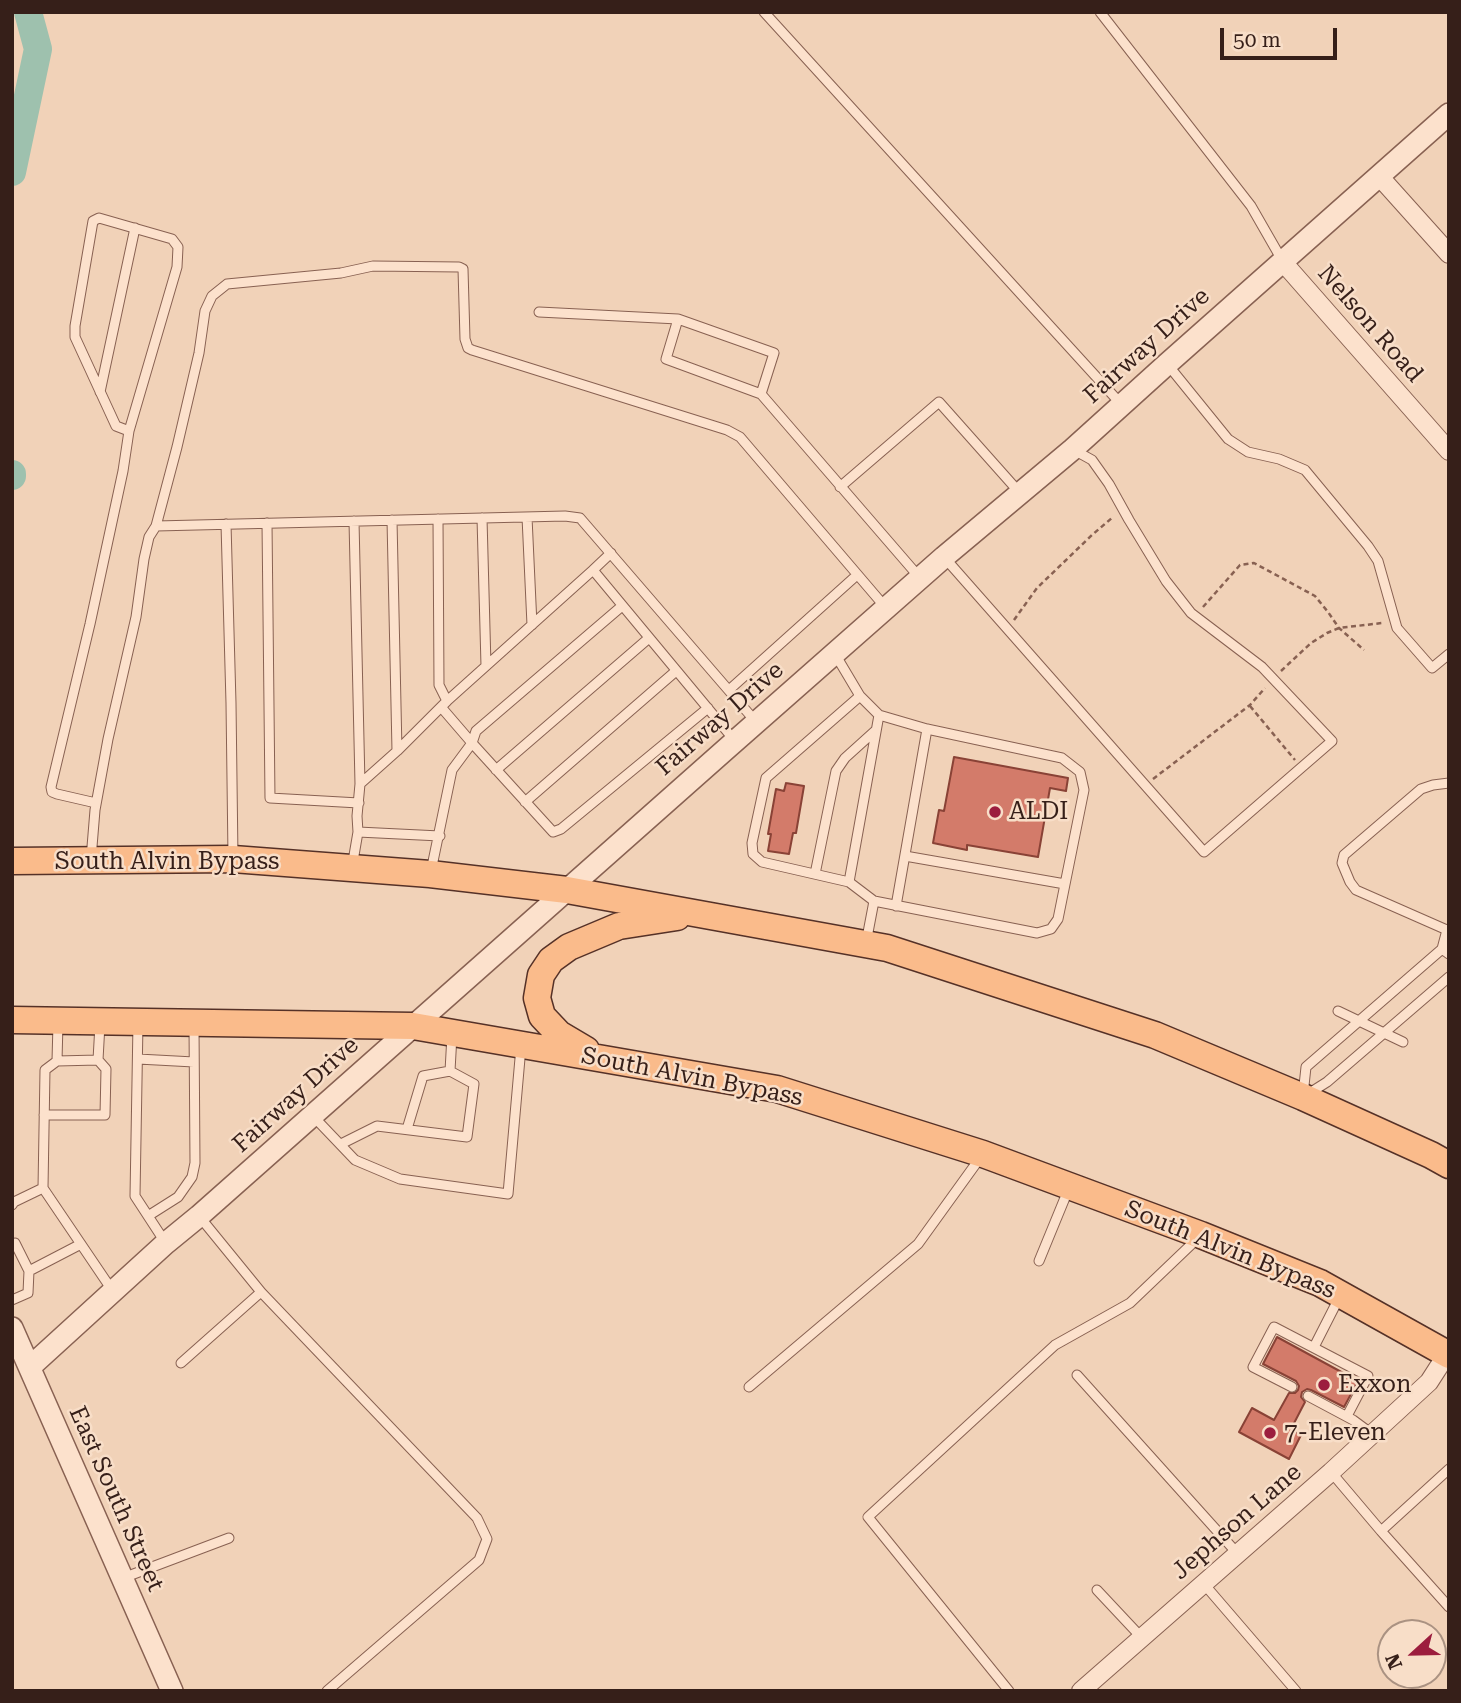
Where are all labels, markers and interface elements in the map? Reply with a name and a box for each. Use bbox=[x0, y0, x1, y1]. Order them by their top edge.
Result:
scale bar bbox=[1223, 14, 1340, 58]
text: 50 m bbox=[1233, 28, 1281, 52]
street label: Nelson Road bbox=[1311, 260, 1429, 388]
street label: Fairway Drive bbox=[1078, 282, 1216, 410]
street label: Fairway Drive bbox=[651, 656, 789, 782]
place label: ALDI bbox=[1009, 798, 1068, 826]
marker: ALDI bbox=[987, 804, 1003, 820]
street label: South Alvin Bypass bbox=[55, 848, 279, 876]
street label: Fairway Drive bbox=[227, 1031, 365, 1159]
street label: South Alvin Bypass bbox=[579, 1041, 805, 1113]
street label: South Alvin Bypass bbox=[1120, 1195, 1340, 1305]
place label: Exxon bbox=[1338, 1371, 1412, 1399]
marker: Exxon bbox=[1316, 1377, 1332, 1393]
street label: East South Street bbox=[62, 1402, 170, 1596]
place label: 7-Eleven bbox=[1284, 1419, 1386, 1447]
marker: 7-Eleven bbox=[1262, 1425, 1278, 1441]
street label: Jephson Lane bbox=[1166, 1458, 1308, 1586]
north arrow bbox=[1377, 1619, 1447, 1689]
text: N bbox=[1381, 1650, 1407, 1672]

